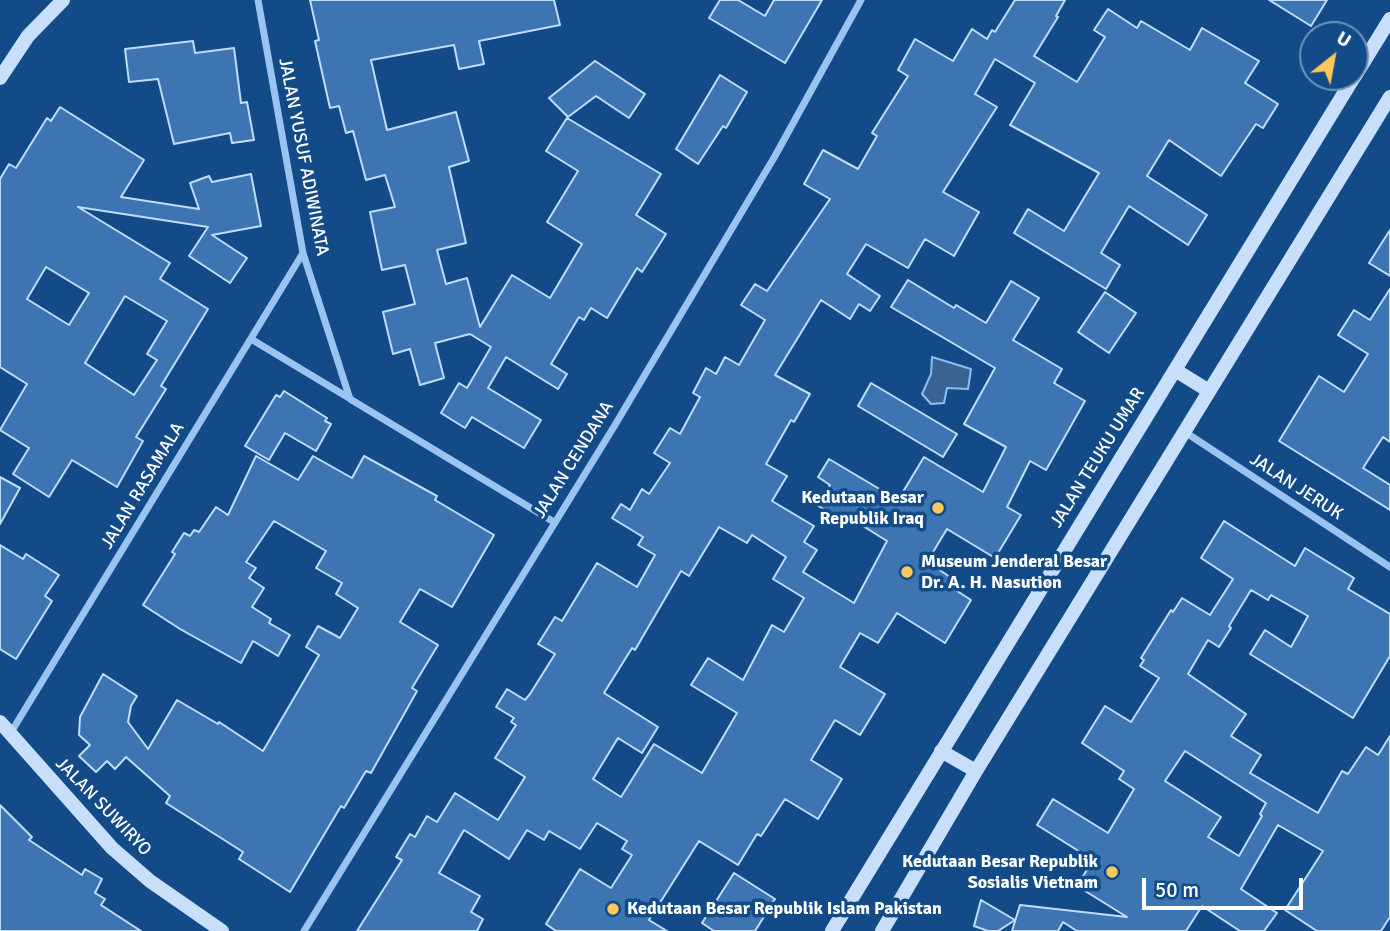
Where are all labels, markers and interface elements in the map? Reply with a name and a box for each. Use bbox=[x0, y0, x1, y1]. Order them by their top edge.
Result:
north arrow bbox=[1299, 21, 1369, 91]
text: U bbox=[1332, 26, 1355, 53]
street label: JALAN YUSUF ADIWINATA bbox=[273, 56, 333, 258]
street label: JALAN TEUKU UMAR bbox=[1046, 384, 1150, 532]
street label: JALAN CENDANA bbox=[529, 397, 619, 523]
street label: JALAN RASAMALA bbox=[97, 419, 189, 553]
street label: JALAN JERUK bbox=[1245, 449, 1347, 525]
place label: Kedutaan Besar Republik Iraq bbox=[801, 487, 924, 530]
marker: Kedutaan Besar Republik Iraq bbox=[930, 500, 946, 516]
place label: Museum Jenderal Besar Dr. A. H. Nasution bbox=[921, 551, 1107, 594]
marker: Museum Jenderal Besar Dr. A. H. Nasution bbox=[899, 564, 915, 580]
street label: JALAN SUWIRYO bbox=[51, 753, 155, 861]
place label: Kedutaan Besar Republik Sosialis Vietnam bbox=[902, 851, 1098, 894]
marker: Kedutaan Besar Republik Sosialis Vietnam bbox=[1104, 864, 1120, 880]
scale bar bbox=[1145, 864, 1306, 908]
text: 50 m bbox=[1155, 877, 1199, 903]
place label: Kedutaan Besar Republik Islam Pakistan bbox=[627, 898, 942, 920]
marker: Kedutaan Besar Republik Islam Pakistan bbox=[605, 901, 621, 917]

